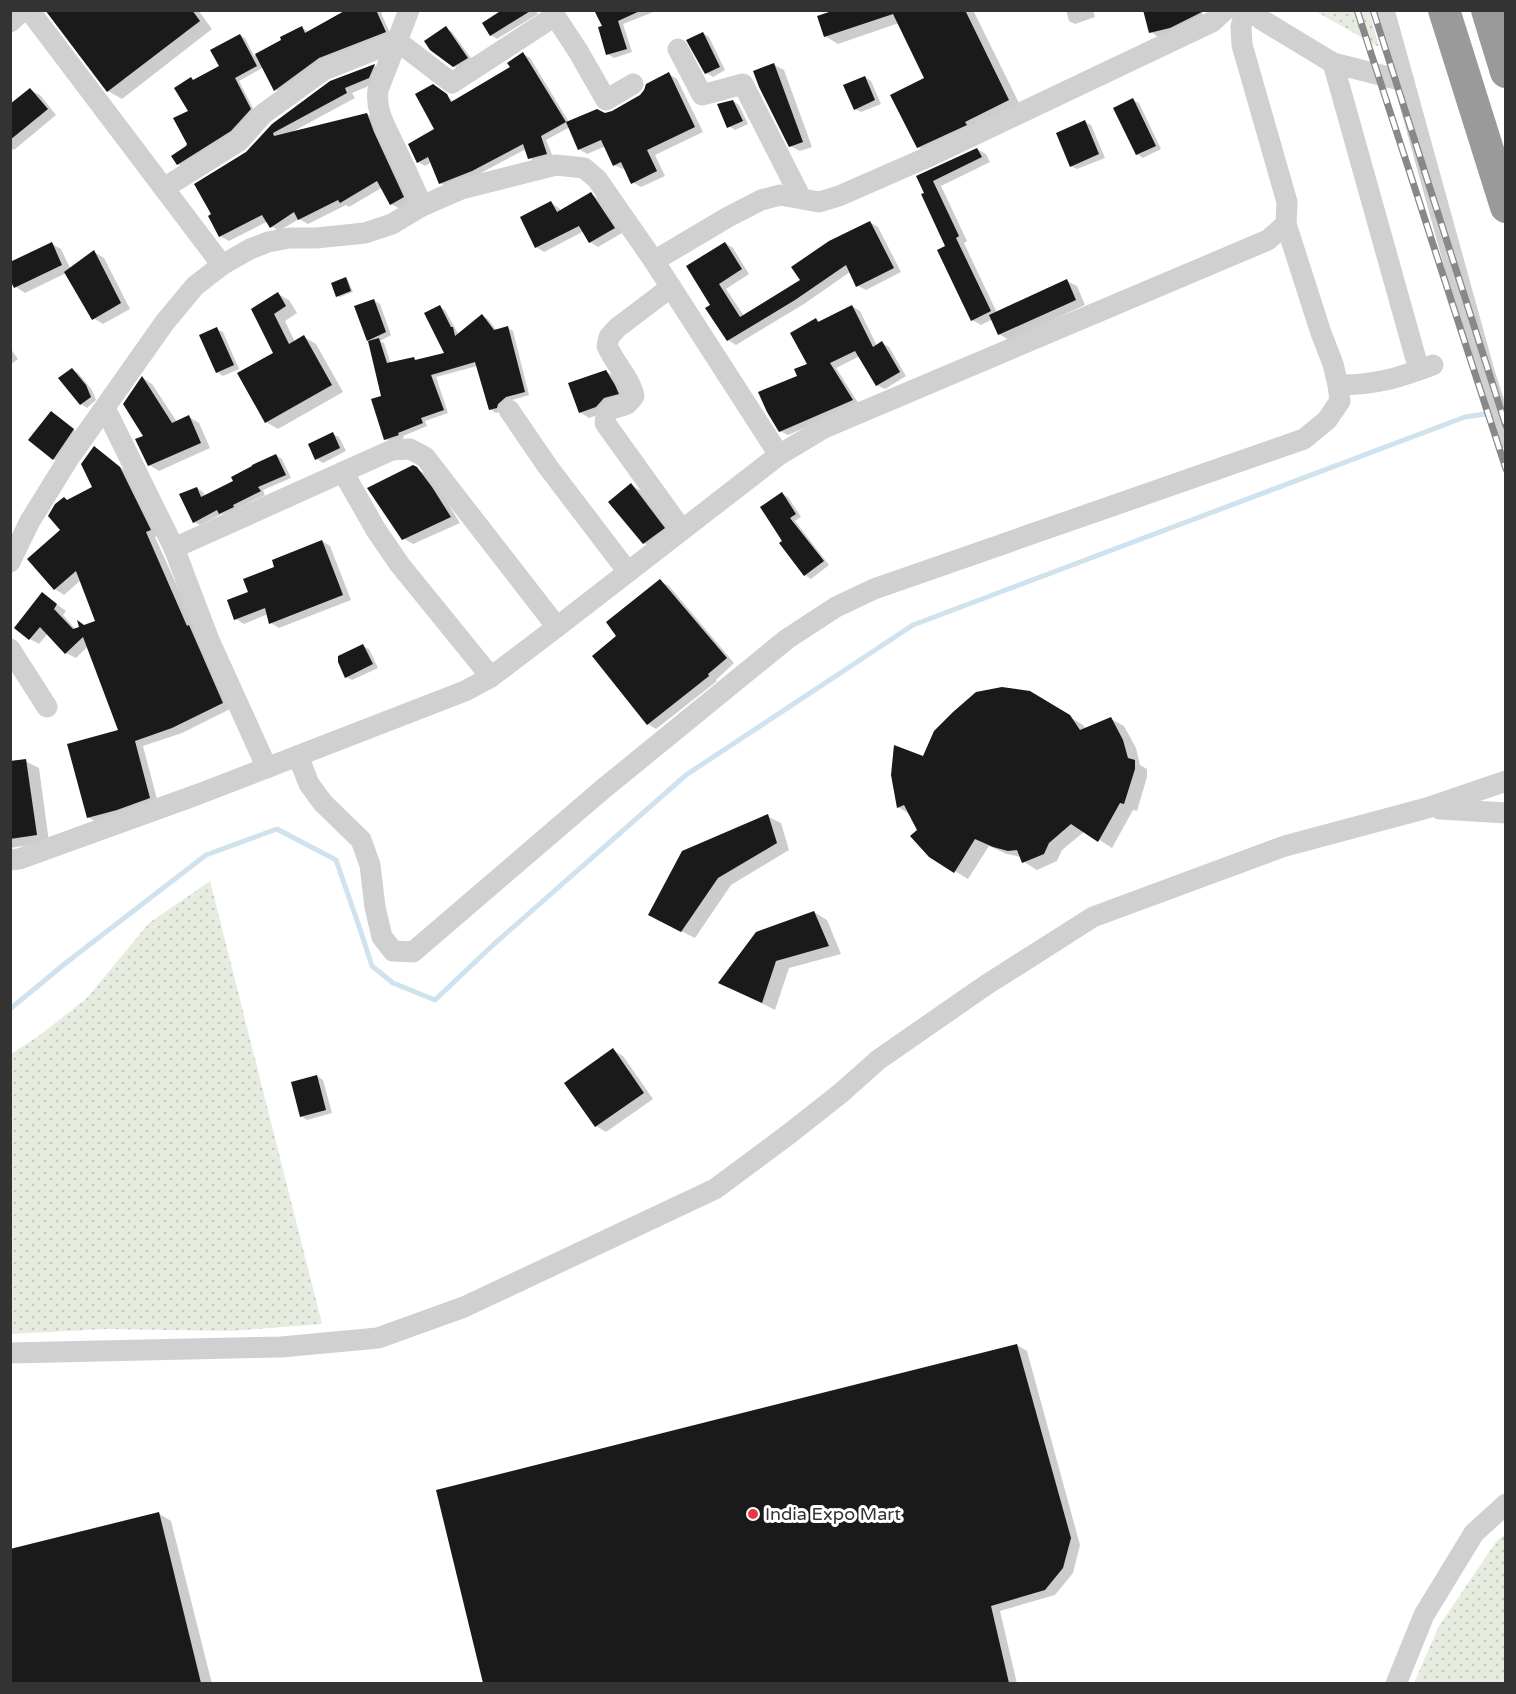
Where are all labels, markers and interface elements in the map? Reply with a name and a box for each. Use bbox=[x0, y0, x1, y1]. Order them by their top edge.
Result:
place label: India Expo Mart bbox=[765, 1503, 901, 1525]
marker: India Expo Mart bbox=[746, 1507, 760, 1521]

